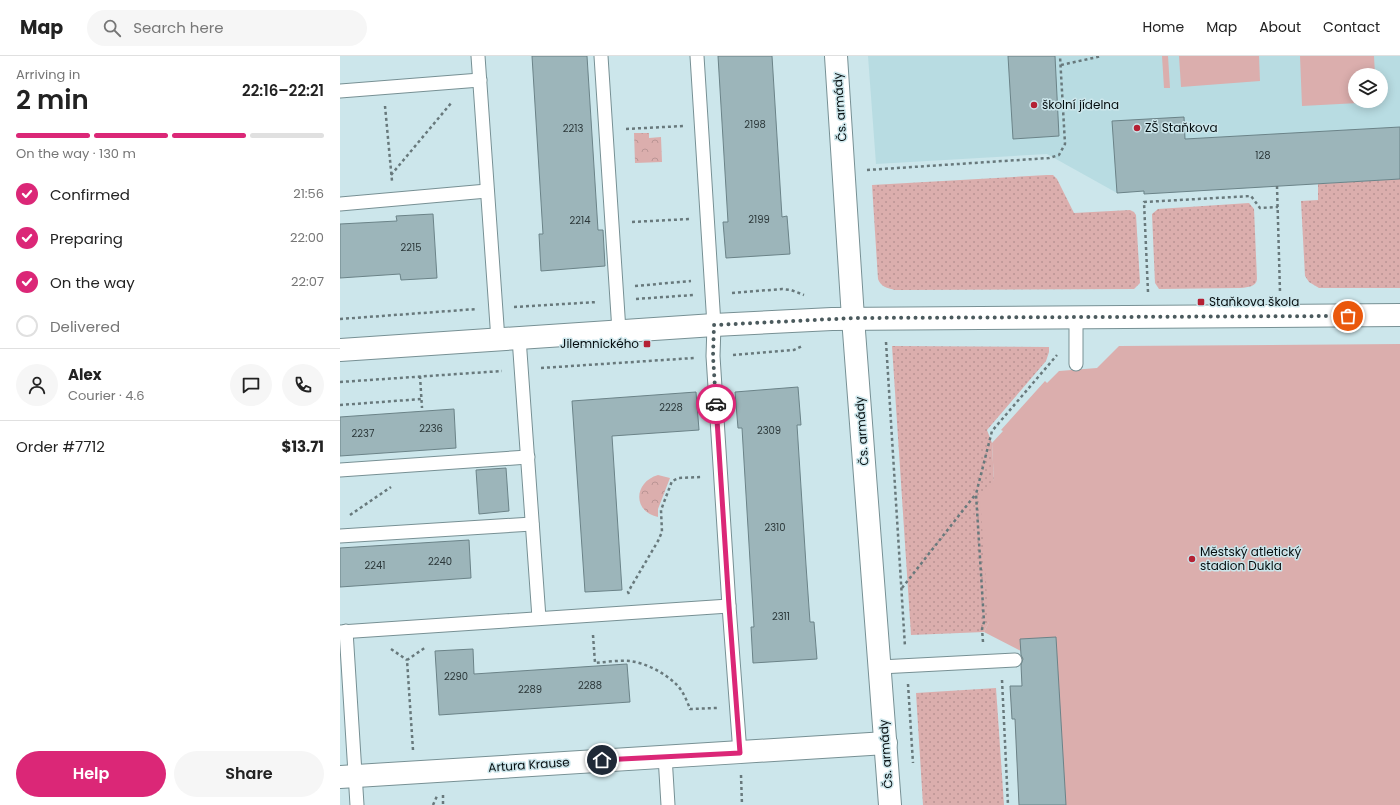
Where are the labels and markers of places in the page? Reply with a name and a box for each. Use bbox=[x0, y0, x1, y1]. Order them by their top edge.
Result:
place label: školní jídelna bbox=[1042, 96, 1119, 113]
marker: školní jídelna bbox=[1029, 100, 1039, 110]
place label: ZŠ Staňkova bbox=[1145, 119, 1218, 136]
marker: ZŠ Staňkova bbox=[1132, 123, 1142, 133]
place label: Staňkova škola bbox=[1209, 293, 1299, 310]
marker: Staňkova škola bbox=[1196, 297, 1206, 307]
pin bbox=[1331, 299, 1365, 333]
place label: Jilemnického bbox=[560, 335, 639, 352]
marker: Jilemnického bbox=[642, 339, 652, 349]
place label: Městský atletický stadion Dukla bbox=[1200, 543, 1301, 574]
marker: Městský atletický stadion Dukla bbox=[1187, 554, 1197, 564]
pin bbox=[585, 743, 619, 777]

